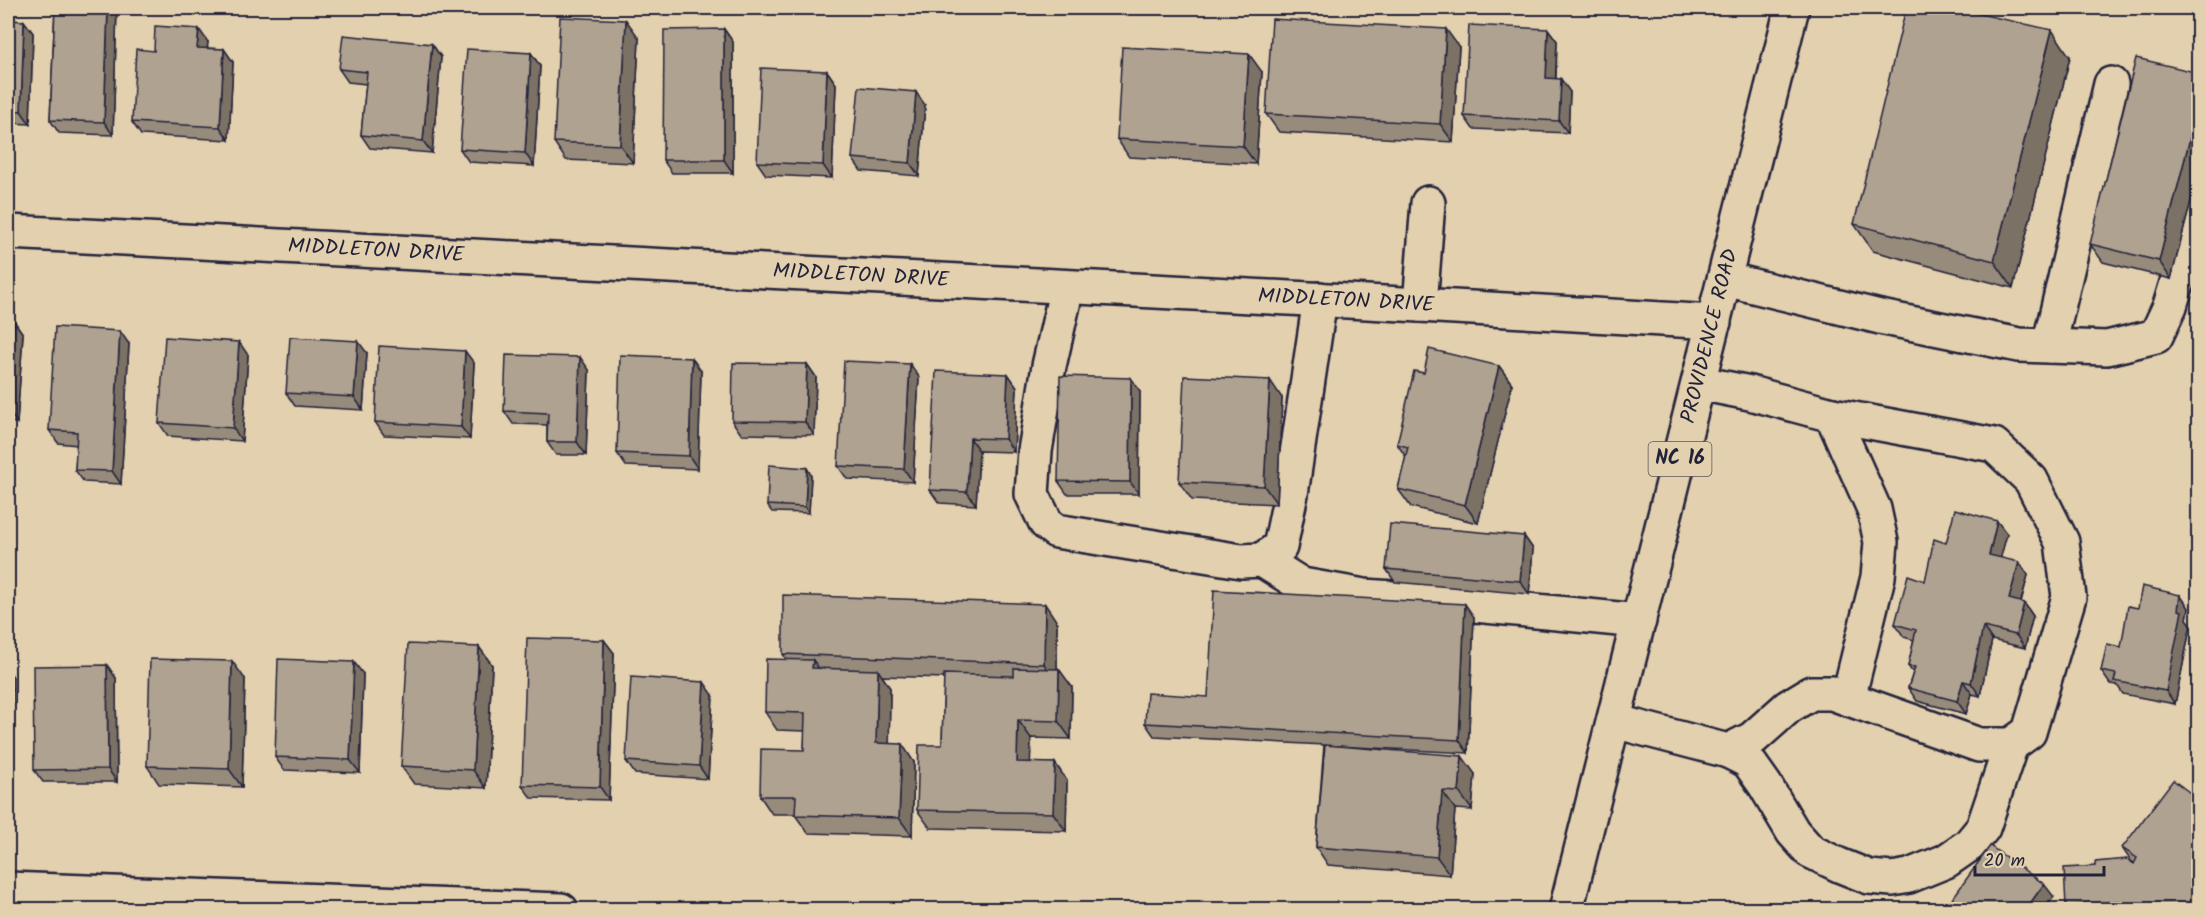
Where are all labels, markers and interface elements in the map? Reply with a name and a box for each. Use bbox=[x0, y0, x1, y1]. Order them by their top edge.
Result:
street label: MIDDLETON DRIVE bbox=[287, 230, 466, 272]
street label: PROVIDENCE ROAD bbox=[1672, 245, 1748, 427]
street label: MIDDLETON DRIVE bbox=[772, 255, 951, 297]
street label: MIDDLETON DRIVE bbox=[1257, 280, 1436, 322]
road number: NC 16 bbox=[1648, 442, 1712, 476]
scale bar bbox=[1975, 839, 2104, 877]
text: 20 m bbox=[1984, 847, 2025, 876]

